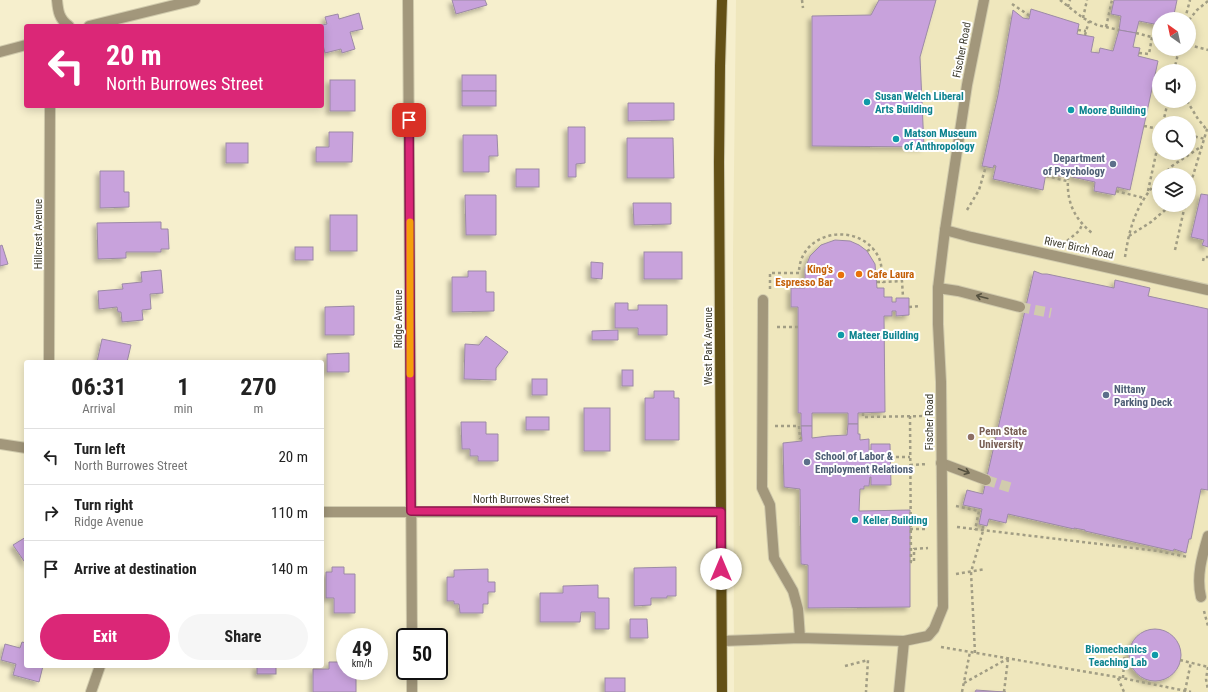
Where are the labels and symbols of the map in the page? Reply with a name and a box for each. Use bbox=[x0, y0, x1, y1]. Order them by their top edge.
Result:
north arrow bbox=[1152, 12, 1196, 56]
street label: Fischer Road bbox=[950, 21, 974, 79]
place label: Susan Welch Liberal Arts Building bbox=[875, 90, 964, 116]
marker: Susan Welch Liberal Arts Building bbox=[862, 97, 872, 107]
pin bbox=[392, 103, 426, 137]
place label: Moore Building bbox=[1079, 104, 1146, 117]
marker: Moore Building bbox=[1066, 105, 1076, 115]
place label: Matson Museum of Anthropology bbox=[904, 127, 977, 153]
marker: Matson Museum of Anthropology bbox=[891, 134, 901, 144]
place label: Department of Psychology bbox=[1043, 152, 1106, 178]
marker: Department of Psychology bbox=[1108, 159, 1118, 169]
street label: Hillcrest Avenue bbox=[32, 199, 45, 269]
street label: River Birch Road bbox=[1043, 234, 1115, 262]
place label: King's Espresso Bar bbox=[775, 263, 833, 289]
place label: Cafe Laura bbox=[867, 268, 914, 281]
marker: Cafe Laura bbox=[854, 269, 864, 279]
marker: King's Espresso Bar bbox=[836, 270, 846, 280]
street label: Ridge Avenue bbox=[392, 290, 405, 348]
one-way arrow bbox=[976, 293, 989, 300]
street label: West Park Avenue bbox=[702, 307, 715, 385]
place label: Mateer Building bbox=[849, 329, 919, 342]
marker: Mateer Building bbox=[836, 330, 846, 340]
place label: Nittany Parking Deck bbox=[1114, 383, 1173, 409]
marker: Nittany Parking Deck bbox=[1101, 390, 1111, 400]
street label: Fischer Road bbox=[923, 394, 936, 450]
place label: Penn State University bbox=[979, 425, 1027, 451]
marker: Penn State University bbox=[966, 432, 976, 442]
place label: School of Labor & Employment Relations bbox=[815, 450, 913, 476]
marker: School of Labor & Employment Relations bbox=[802, 457, 812, 467]
one-way arrow bbox=[958, 467, 970, 475]
street label: North Burrowes Street bbox=[473, 493, 569, 506]
place label: Keller Building bbox=[863, 514, 928, 527]
marker: Keller Building bbox=[850, 515, 860, 525]
position arrow bbox=[700, 548, 742, 590]
speed limit sign: 50 bbox=[396, 628, 448, 680]
place label: Biomechanics Teaching Lab bbox=[1085, 643, 1148, 669]
marker: Biomechanics Teaching Lab bbox=[1150, 650, 1160, 660]

